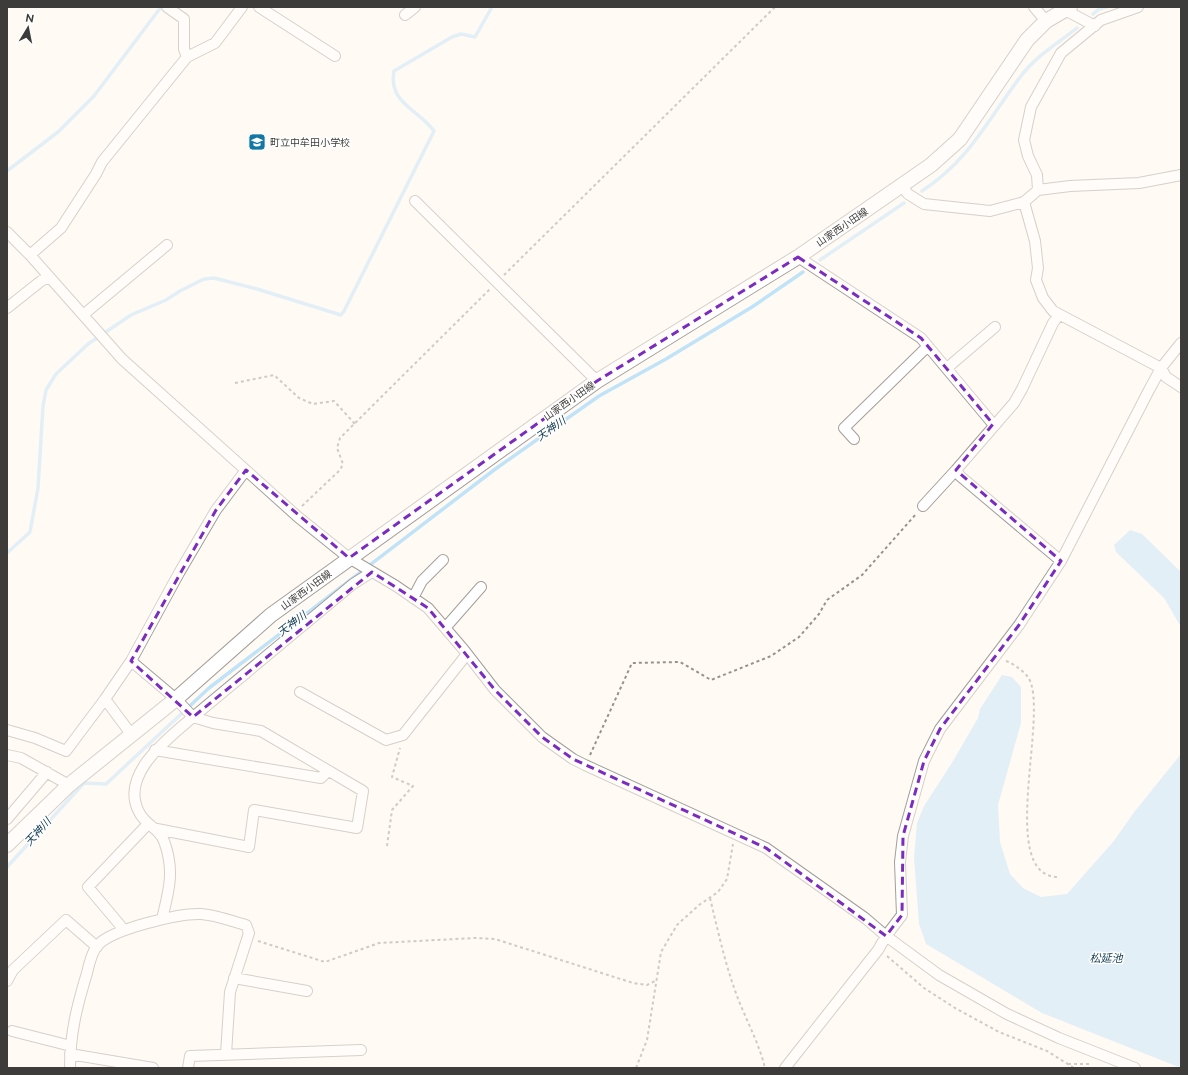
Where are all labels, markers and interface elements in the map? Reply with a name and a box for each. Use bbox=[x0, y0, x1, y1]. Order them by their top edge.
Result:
north arrow bbox=[8, 8, 48, 48]
text: N bbox=[24, 12, 35, 26]
school or university icon: 町立中牟田小学校 bbox=[247, 132, 267, 152]
place label: 町立中牟田小学校 bbox=[270, 137, 350, 148]
street label: 山家西小田線 bbox=[814, 206, 870, 248]
street label: 山家西小田線 bbox=[541, 379, 597, 423]
water label: 天神川 bbox=[534, 414, 569, 444]
street label: 山家西小田線 bbox=[278, 568, 334, 612]
water label: 天神川 bbox=[275, 608, 310, 639]
water label: 天神川 bbox=[22, 815, 55, 849]
water label: 松延池 bbox=[1090, 952, 1123, 965]

